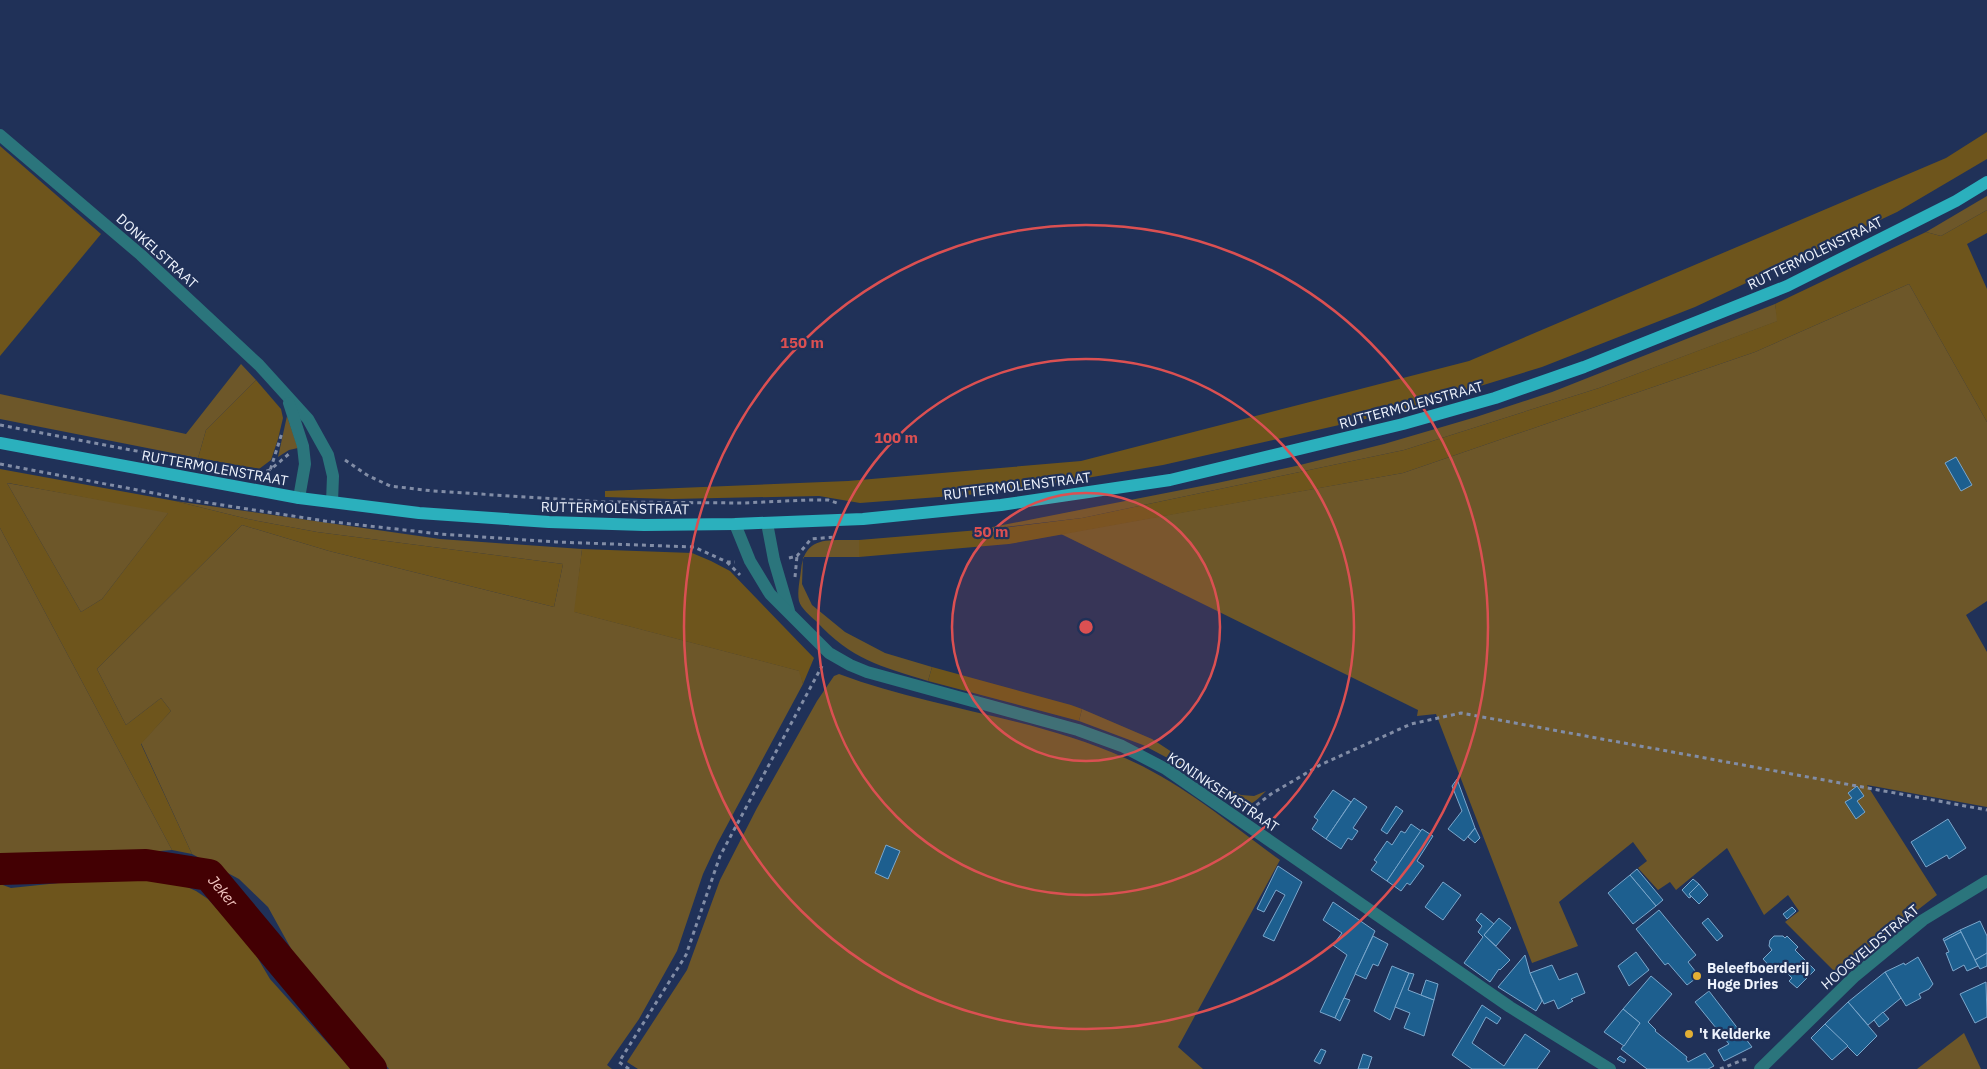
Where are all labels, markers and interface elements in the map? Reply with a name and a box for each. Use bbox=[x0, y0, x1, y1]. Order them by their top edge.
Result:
street label: DONKELSTRAAT bbox=[113, 210, 201, 292]
street label: RUTTERMOLENSTRAAT bbox=[1744, 212, 1886, 294]
text: 150 m bbox=[780, 333, 824, 352]
street label: RUTTERMOLENSTRAAT bbox=[1337, 377, 1485, 433]
text: 100 m bbox=[874, 428, 918, 447]
street label: RUTTERMOLENSTRAAT bbox=[140, 446, 290, 490]
street label: RUTTERMOLENSTRAAT bbox=[942, 468, 1092, 504]
street label: RUTTERMOLENSTRAAT bbox=[541, 498, 689, 518]
text: 50 m bbox=[974, 522, 1008, 541]
centre of rings bbox=[1077, 618, 1095, 636]
street label: KONINKSEMSTRAAT bbox=[1164, 748, 1282, 836]
water label: Jeker bbox=[204, 871, 242, 911]
street label: HOOGVELDSTRAAT bbox=[1817, 901, 1923, 993]
place label: Beleefboerderij Hoge Dries bbox=[1707, 959, 1809, 993]
marker: Beleefboerderij Hoge Dries bbox=[1691, 970, 1703, 982]
place label: 't Kelderke bbox=[1699, 1025, 1771, 1043]
marker: 't Kelderke bbox=[1683, 1028, 1695, 1040]

